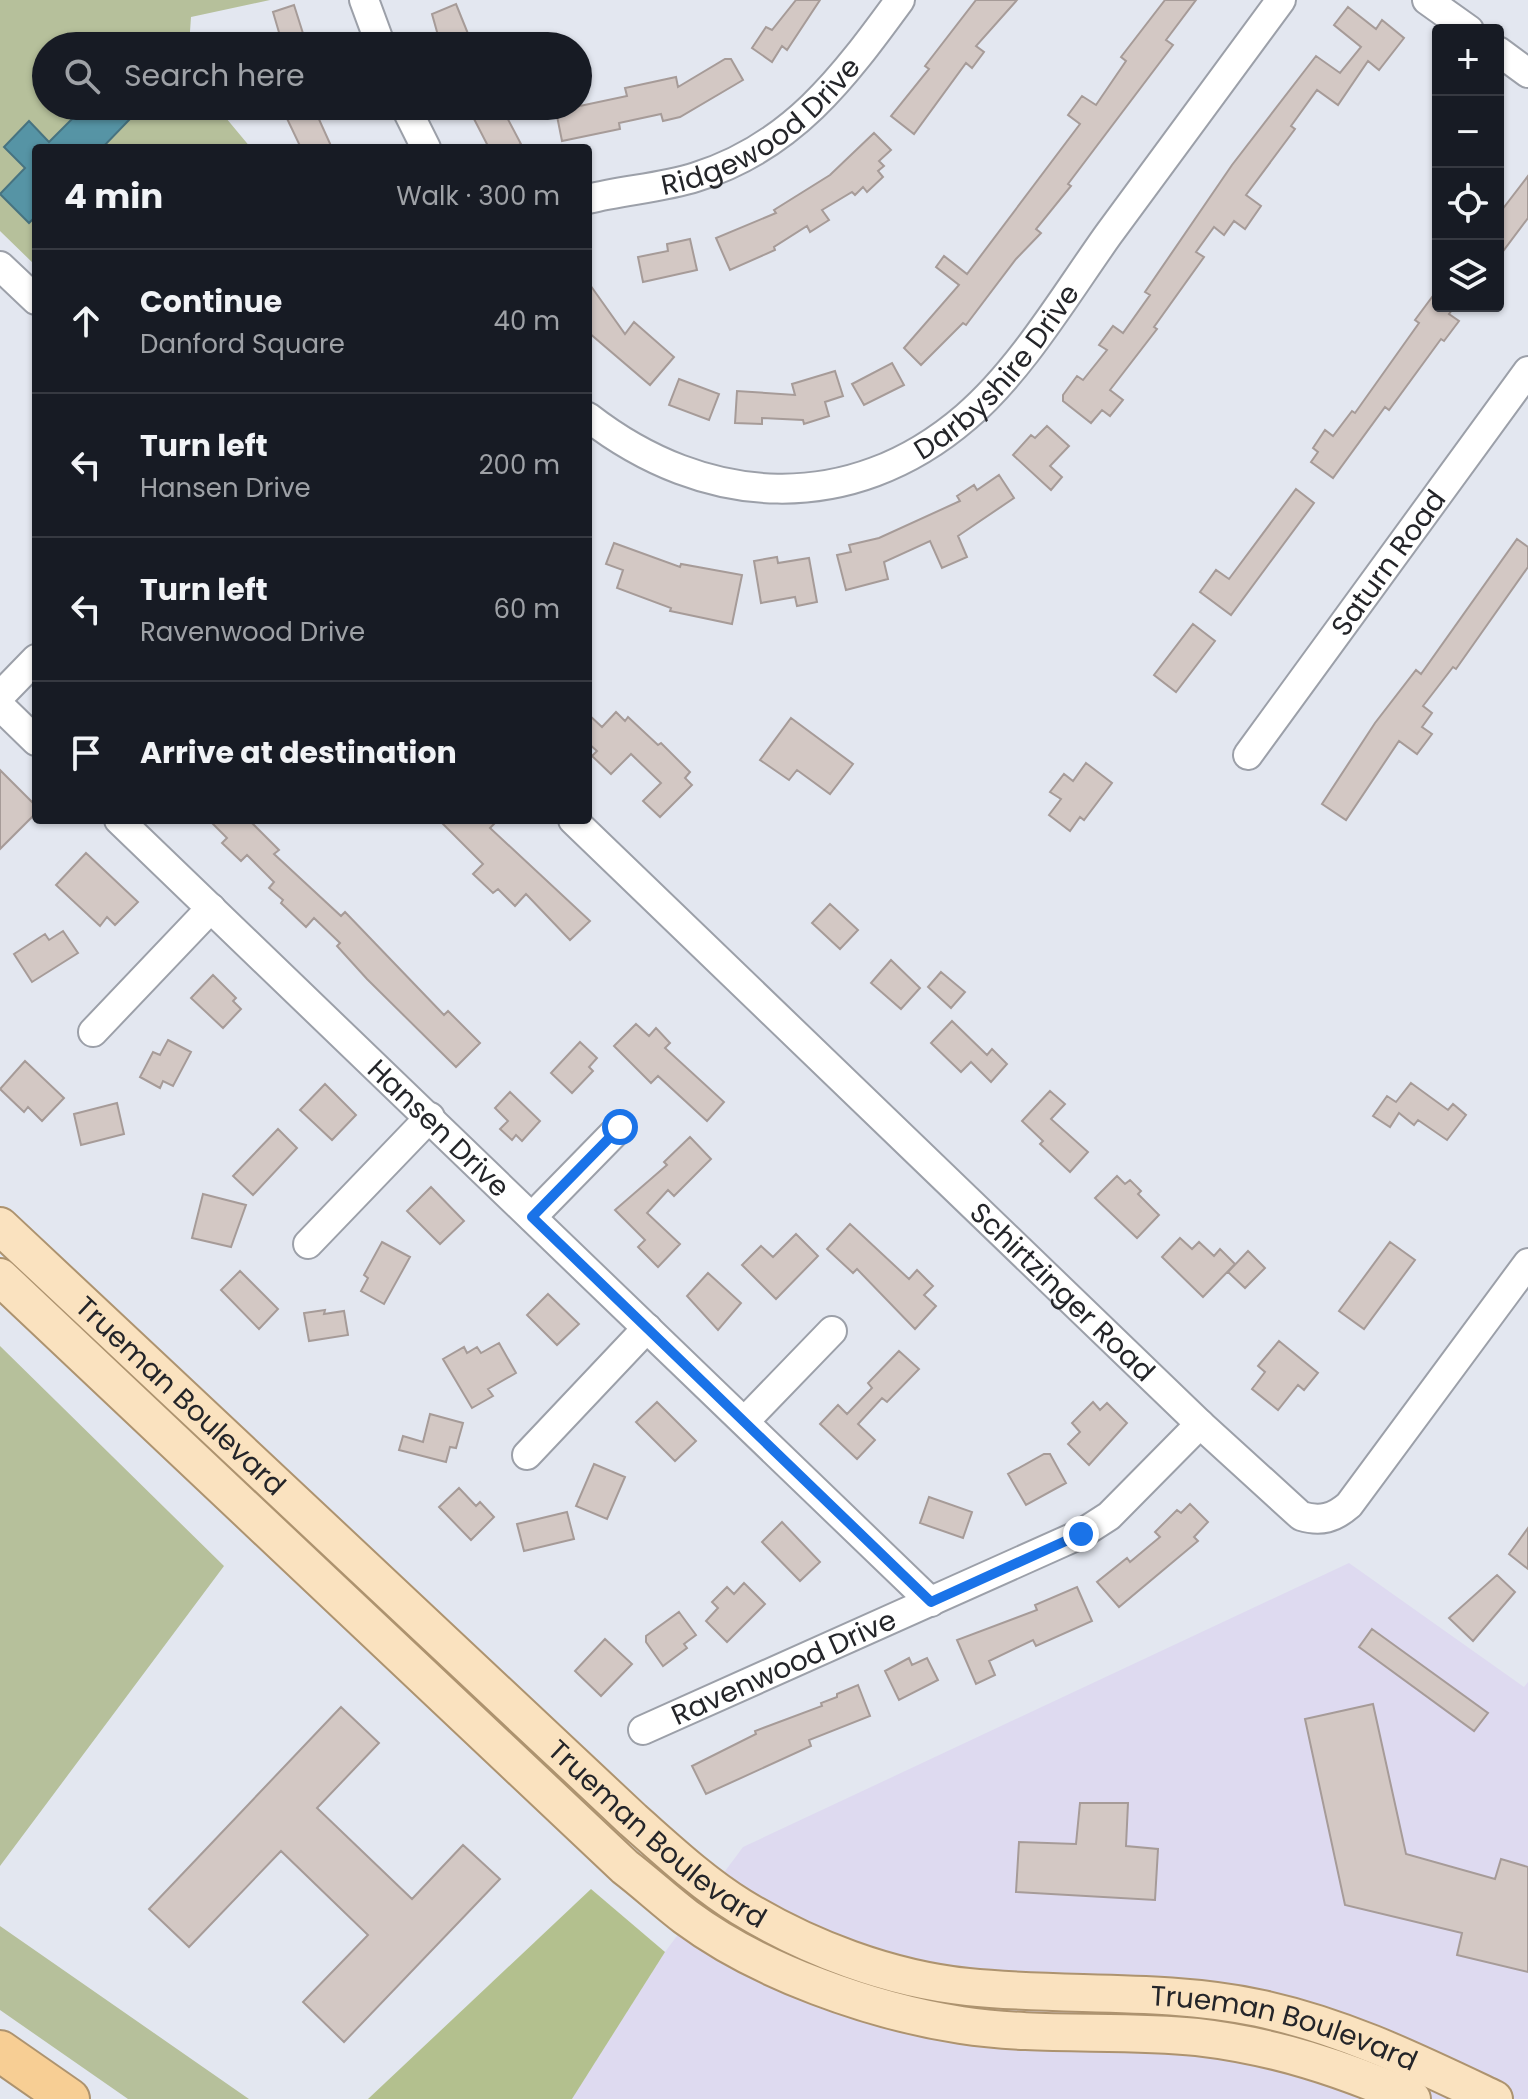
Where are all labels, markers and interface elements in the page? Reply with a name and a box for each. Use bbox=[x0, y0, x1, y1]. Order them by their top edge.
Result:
map controls bbox=[1432, 24, 1504, 312]
button: + bbox=[1432, 24, 1504, 96]
search box bbox=[32, 32, 592, 120]
street label: Ridgewood Drive bbox=[658, 49, 869, 205]
icon: search bbox=[60, 54, 104, 98]
text: Search here bbox=[124, 54, 305, 97]
button: − bbox=[1432, 96, 1504, 168]
button: locate bbox=[1432, 168, 1504, 240]
text: 4 min bbox=[64, 172, 163, 220]
text: Walk · 300 m bbox=[396, 178, 560, 214]
button: layers bbox=[1432, 240, 1504, 312]
street label: Darbyshire Drive bbox=[907, 276, 1089, 469]
text: Continue bbox=[140, 280, 282, 323]
icon: ahead bbox=[64, 299, 108, 343]
text: 40 m bbox=[494, 303, 560, 339]
text: Danford Square bbox=[140, 326, 345, 362]
text: Turn left bbox=[140, 424, 268, 467]
icon: left bbox=[64, 443, 108, 487]
text: 200 m bbox=[479, 447, 560, 483]
text: Hansen Drive bbox=[140, 470, 311, 506]
street label: Saturn Road bbox=[1322, 482, 1455, 644]
text: Turn left bbox=[140, 568, 268, 611]
icon: left bbox=[64, 587, 108, 631]
text: 60 m bbox=[493, 591, 560, 627]
text: Ravenwood Drive bbox=[140, 614, 365, 650]
icon: arrive bbox=[64, 731, 108, 775]
text: Arrive at destination bbox=[140, 731, 457, 774]
street label: Hansen Drive bbox=[359, 1051, 518, 1206]
route start bbox=[602, 1109, 638, 1145]
street label: Schirtzinger Road bbox=[961, 1194, 1164, 1391]
street label: Trueman Boulevard bbox=[67, 1288, 294, 1505]
route end bbox=[1063, 1516, 1099, 1552]
street label: Ravenwood Drive bbox=[665, 1600, 902, 1735]
street label: Trueman Boulevard bbox=[539, 1731, 774, 1938]
street label: Trueman Boulevard bbox=[1149, 1976, 1423, 2081]

